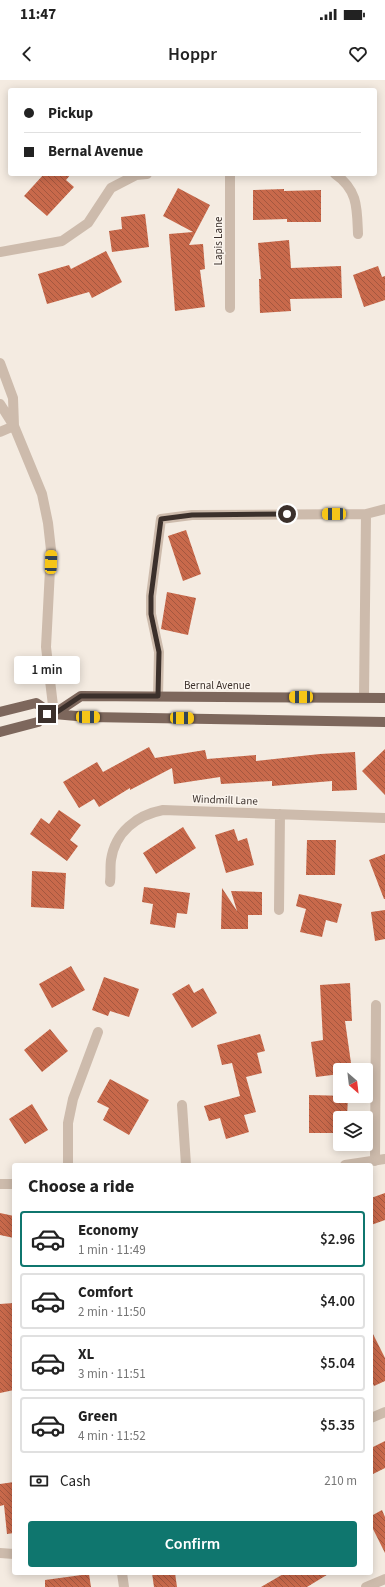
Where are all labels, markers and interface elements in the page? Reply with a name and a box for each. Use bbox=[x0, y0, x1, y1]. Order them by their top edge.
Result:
text: 11:47 bbox=[20, 4, 56, 25]
text: Hoppr bbox=[168, 42, 217, 67]
icon: back bbox=[16, 43, 38, 65]
icon: heart bbox=[347, 43, 369, 65]
text: Pickup bbox=[48, 103, 93, 124]
text: Bernal Avenue bbox=[48, 141, 143, 162]
street label: Lapis Lane bbox=[211, 216, 226, 265]
route start bbox=[278, 505, 296, 523]
car bbox=[322, 508, 346, 520]
car bbox=[45, 550, 57, 574]
callout: 1 min bbox=[14, 656, 80, 684]
text: 1 min bbox=[32, 661, 62, 679]
street label: Bernal Avenue bbox=[184, 678, 251, 693]
car bbox=[289, 691, 313, 703]
route end bbox=[38, 705, 56, 723]
car bbox=[76, 711, 100, 723]
car bbox=[170, 712, 194, 724]
street label: Windmill Lane bbox=[192, 791, 259, 809]
north arrow bbox=[333, 1063, 373, 1103]
map controls bbox=[333, 1063, 373, 1151]
button: layers bbox=[333, 1111, 373, 1151]
text: Choose a ride bbox=[28, 1174, 134, 1199]
text: Economy bbox=[78, 1220, 139, 1241]
icon: car bbox=[30, 1221, 66, 1257]
text: $2.96 bbox=[320, 1229, 355, 1250]
text: 1 min · 11:49 bbox=[78, 1241, 146, 1259]
text: Comfort bbox=[78, 1282, 133, 1303]
icon: car bbox=[30, 1283, 66, 1319]
text: $4.00 bbox=[320, 1291, 355, 1312]
text: 2 min · 11:50 bbox=[78, 1303, 146, 1321]
text: XL bbox=[78, 1344, 94, 1365]
icon: car bbox=[30, 1345, 66, 1381]
text: $5.04 bbox=[320, 1353, 355, 1374]
text: 3 min · 11:51 bbox=[78, 1365, 146, 1383]
text: Green bbox=[78, 1406, 118, 1427]
icon: car bbox=[30, 1407, 66, 1443]
text: $5.35 bbox=[320, 1415, 355, 1436]
text: 4 min · 11:52 bbox=[78, 1427, 146, 1445]
icon: cash bbox=[28, 1470, 50, 1492]
text: Cash bbox=[60, 1471, 91, 1492]
text: 210 m bbox=[324, 1472, 357, 1490]
button: Confirm bbox=[28, 1521, 357, 1567]

